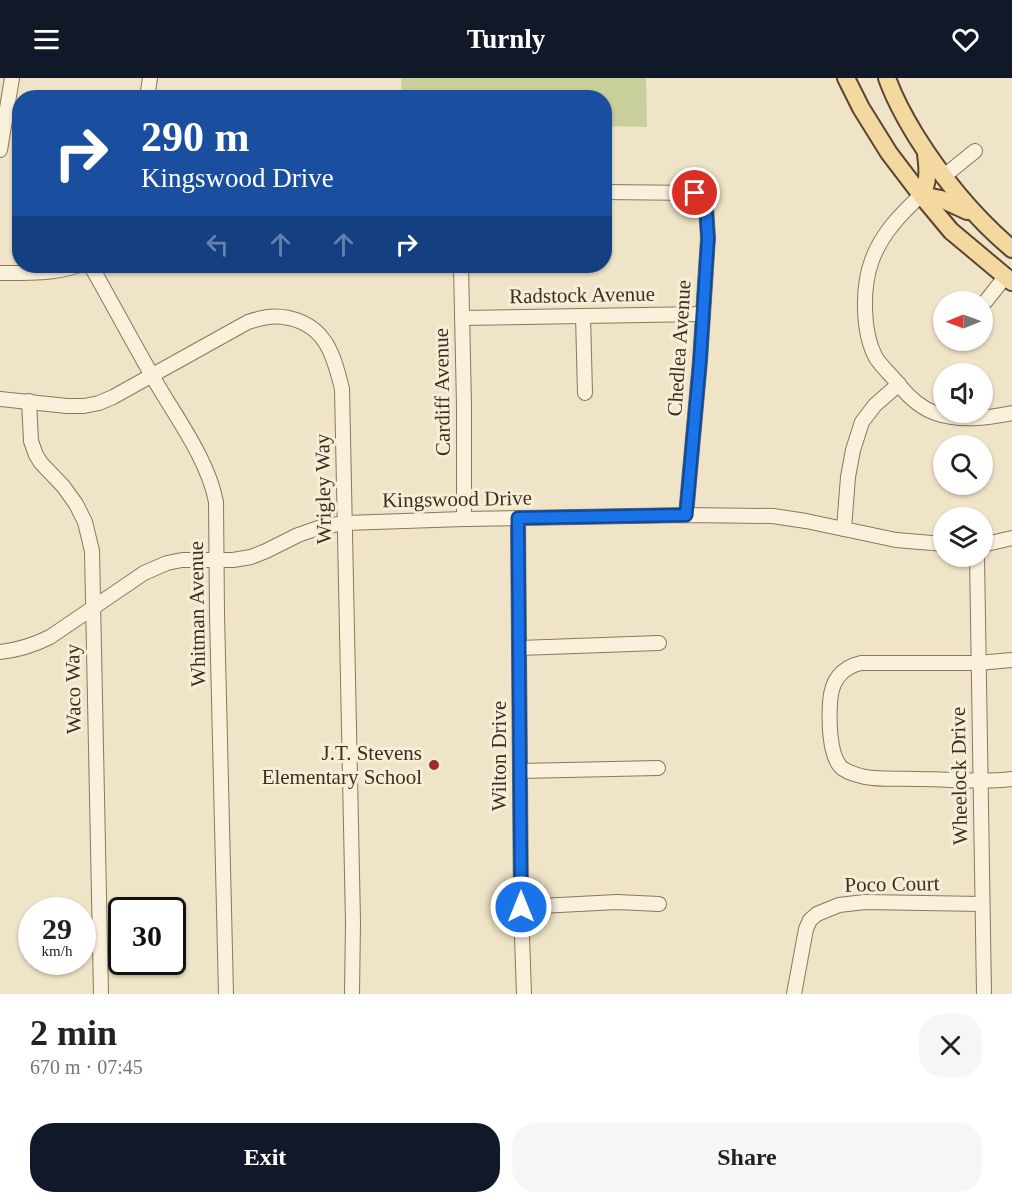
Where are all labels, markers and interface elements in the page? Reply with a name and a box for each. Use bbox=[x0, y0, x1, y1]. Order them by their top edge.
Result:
icon: menu bbox=[30, 23, 63, 56]
icon: heart bbox=[949, 23, 982, 56]
text: Turnly bbox=[467, 24, 545, 54]
icon: right bbox=[42, 114, 120, 192]
text: 290 m bbox=[141, 114, 250, 160]
text: Kingswood Drive bbox=[141, 163, 334, 193]
pin bbox=[669, 167, 720, 218]
icon: arrive bbox=[678, 176, 711, 209]
icon: left bbox=[201, 228, 234, 261]
icon: ahead bbox=[264, 228, 297, 261]
icon: ahead bbox=[327, 228, 360, 261]
icon: right bbox=[390, 228, 423, 261]
street label: Chedlea Avenue bbox=[662, 279, 696, 417]
street label: Radstock Avenue bbox=[509, 282, 655, 308]
north arrow bbox=[933, 291, 993, 351]
map controls bbox=[933, 291, 993, 567]
street label: Cardiff Avenue bbox=[429, 328, 455, 456]
button: sound bbox=[933, 363, 993, 423]
street label: Wrigley Way bbox=[310, 433, 336, 545]
button: search bbox=[933, 435, 993, 495]
street label: Kingswood Drive bbox=[382, 486, 532, 512]
button: layers bbox=[933, 507, 993, 567]
street label: Whitman Avenue bbox=[184, 541, 210, 687]
street label: Waco Way bbox=[60, 643, 86, 734]
street label: Wilton Drive bbox=[487, 701, 511, 811]
street label: Wheelock Drive bbox=[946, 707, 972, 845]
place label: J.T. Stevens Elementary School bbox=[262, 741, 422, 789]
marker: J.T. Stevens Elementary School bbox=[427, 758, 441, 772]
street label: Poco Court bbox=[844, 871, 940, 897]
position arrow bbox=[489, 875, 553, 939]
speed limit sign: 30 bbox=[108, 897, 186, 975]
text: 29 bbox=[42, 912, 72, 945]
text: km/h bbox=[42, 943, 72, 959]
text: 2 min bbox=[30, 1013, 117, 1053]
button: close bbox=[919, 1014, 982, 1077]
text: 670 m · 07:45 bbox=[30, 1056, 143, 1078]
button: Exit bbox=[30, 1123, 500, 1192]
button: Share bbox=[512, 1123, 982, 1192]

